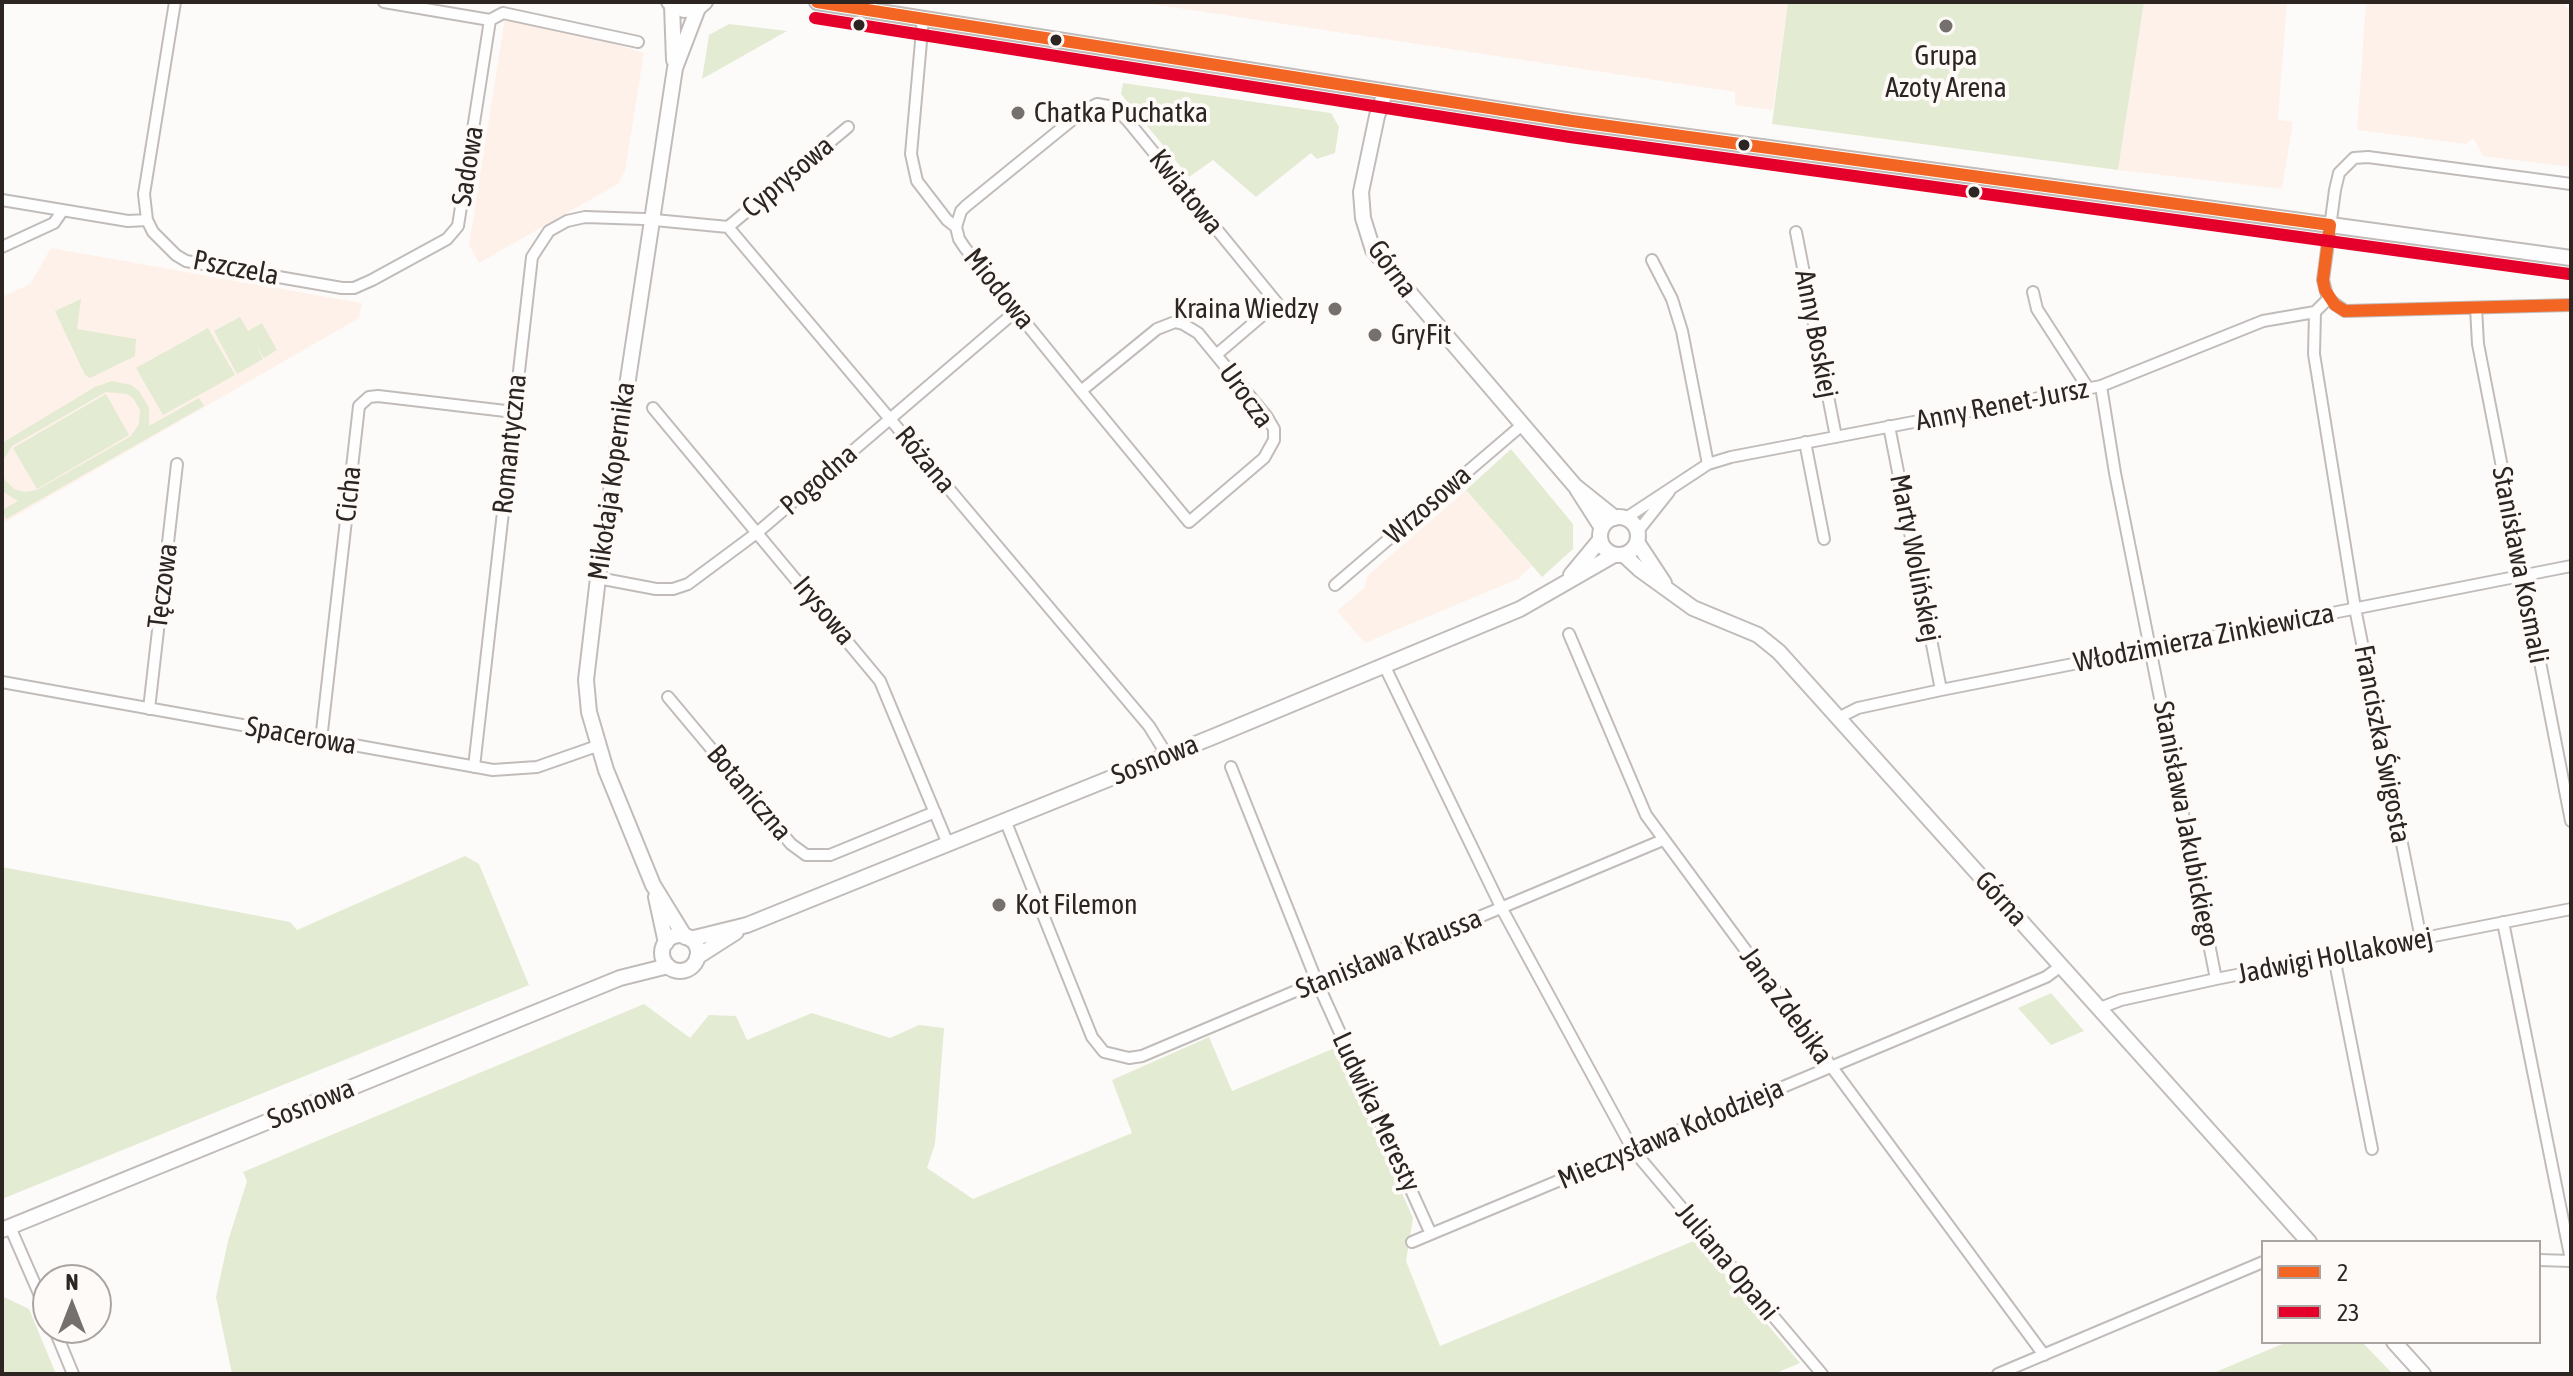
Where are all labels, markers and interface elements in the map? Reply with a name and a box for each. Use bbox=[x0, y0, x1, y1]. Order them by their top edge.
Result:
unlabelled marker bbox=[851, 17, 867, 33]
marker: Grupa Azoty Arena bbox=[1937, 17, 1955, 35]
unlabelled marker bbox=[1048, 32, 1064, 48]
place label: Grupa Azoty Arena bbox=[1885, 39, 2007, 105]
place label: Chatka Puchatka bbox=[1034, 96, 1208, 130]
marker: Chatka Puchatka bbox=[1009, 104, 1027, 122]
street label: Sadowa bbox=[445, 124, 491, 208]
street label: Cyprysowa bbox=[735, 129, 841, 225]
unlabelled marker bbox=[1736, 137, 1752, 153]
street label: Kwiatowa bbox=[1142, 143, 1230, 241]
unlabelled marker bbox=[1966, 184, 1982, 200]
street label: Górna bbox=[1360, 234, 1424, 304]
street label: Miodowa bbox=[956, 242, 1042, 336]
street label: Pszczela bbox=[190, 243, 282, 293]
street label: Anny Boskiej bbox=[1787, 267, 1845, 401]
place label: Kraina Wiedzy bbox=[1173, 292, 1319, 326]
marker: Kraina Wiedzy bbox=[1326, 300, 1344, 318]
place label: GryFit bbox=[1391, 318, 1451, 352]
marker: GryFit bbox=[1366, 326, 1384, 344]
street label: Urocza bbox=[1211, 357, 1281, 435]
street label: Romantyczna bbox=[486, 372, 534, 516]
street label: Anny Renet-Jursz bbox=[1913, 372, 2091, 438]
street label: Mikołaja Kopernika bbox=[581, 380, 643, 582]
street label: Różana bbox=[888, 420, 962, 500]
street label: Pogodna bbox=[774, 437, 864, 523]
street label: Wrzosowa bbox=[1378, 458, 1478, 552]
street label: Cicha bbox=[329, 464, 369, 524]
street label: Stanisława Kosmali bbox=[2484, 464, 2556, 666]
street label: Marty Wolińskiej bbox=[1882, 471, 1948, 645]
street label: Tęczowa bbox=[141, 541, 185, 631]
street label: Irysowa bbox=[786, 570, 862, 652]
street label: Włodzimierza Zinkiewicza bbox=[2071, 596, 2337, 680]
street label: Franciszka Świgosta bbox=[2346, 642, 2418, 846]
street label: Stanisława Jakubickiego bbox=[2146, 698, 2226, 950]
street label: Spacerowa bbox=[243, 710, 359, 762]
street label: Sosnowa bbox=[1107, 727, 1203, 793]
street label: Botaniczna bbox=[699, 738, 799, 848]
street label: Górna bbox=[1967, 864, 2035, 934]
place label: Kot Filemon bbox=[1015, 888, 1138, 922]
marker: Kot Filemon bbox=[990, 896, 1008, 914]
street label: Stanisława Kraussa bbox=[1291, 901, 1487, 1007]
street label: Jadwigi Hollakowej bbox=[2234, 921, 2436, 991]
street label: Jana Zdebika bbox=[1732, 941, 1840, 1071]
street label: Ludwika Meresty bbox=[1324, 1027, 1428, 1197]
street label: Sosnowa bbox=[263, 1071, 359, 1137]
street label: Mieczysława Kołodzieja bbox=[1553, 1071, 1789, 1197]
street label: Juliana Opani bbox=[1668, 1197, 1786, 1327]
legend bbox=[2261, 1240, 2541, 1344]
text: 2 bbox=[2337, 1259, 2348, 1286]
north arrow bbox=[32, 1264, 112, 1344]
text: N bbox=[66, 1269, 78, 1295]
text: 23 bbox=[2337, 1299, 2360, 1326]

